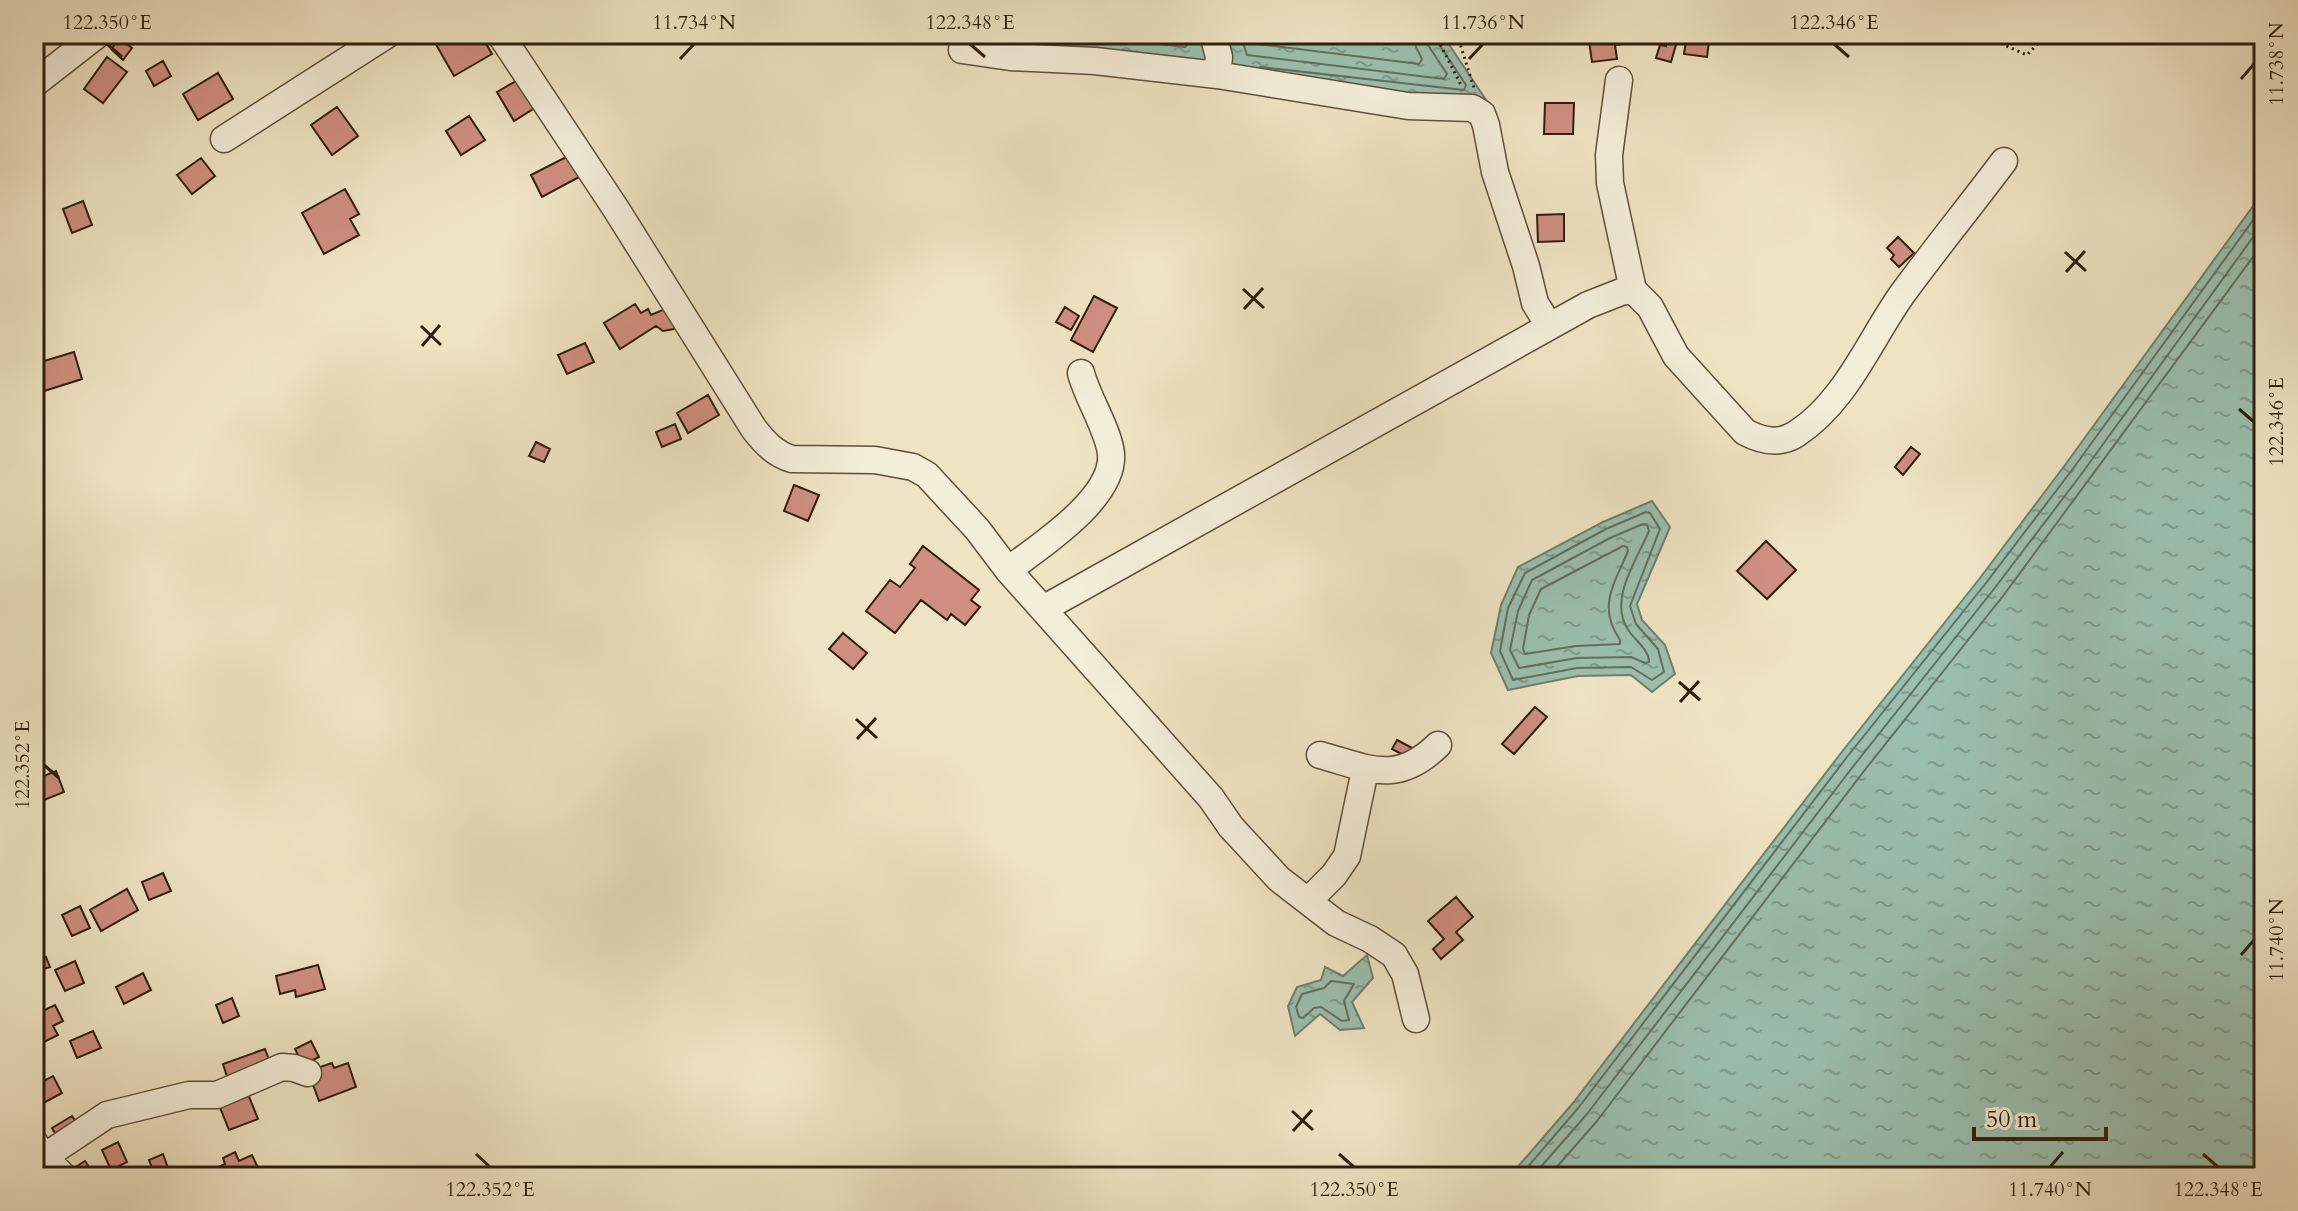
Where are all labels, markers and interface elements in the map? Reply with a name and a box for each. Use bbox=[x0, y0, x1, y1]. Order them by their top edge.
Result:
text: 122.350°E bbox=[62, 9, 152, 36]
text: 11.734°N bbox=[652, 9, 736, 36]
text: 122.348°E bbox=[925, 9, 1015, 36]
text: 11.736°N bbox=[1441, 9, 1525, 36]
text: 122.346°E bbox=[1789, 9, 1879, 36]
text: 11.738°N bbox=[2263, 22, 2290, 106]
text: 122.346°E bbox=[2263, 377, 2290, 467]
text: 122.352°E bbox=[9, 720, 36, 810]
text: 11.740°N bbox=[2263, 898, 2290, 982]
scale bar bbox=[1974, 1091, 2106, 1141]
text: 50 m bbox=[1986, 1103, 2038, 1136]
text: 122.352°E bbox=[445, 1176, 535, 1203]
text: 122.350°E bbox=[1309, 1176, 1399, 1203]
text: 11.740°N bbox=[2008, 1176, 2092, 1203]
text: 122.348°E bbox=[2173, 1176, 2263, 1203]

